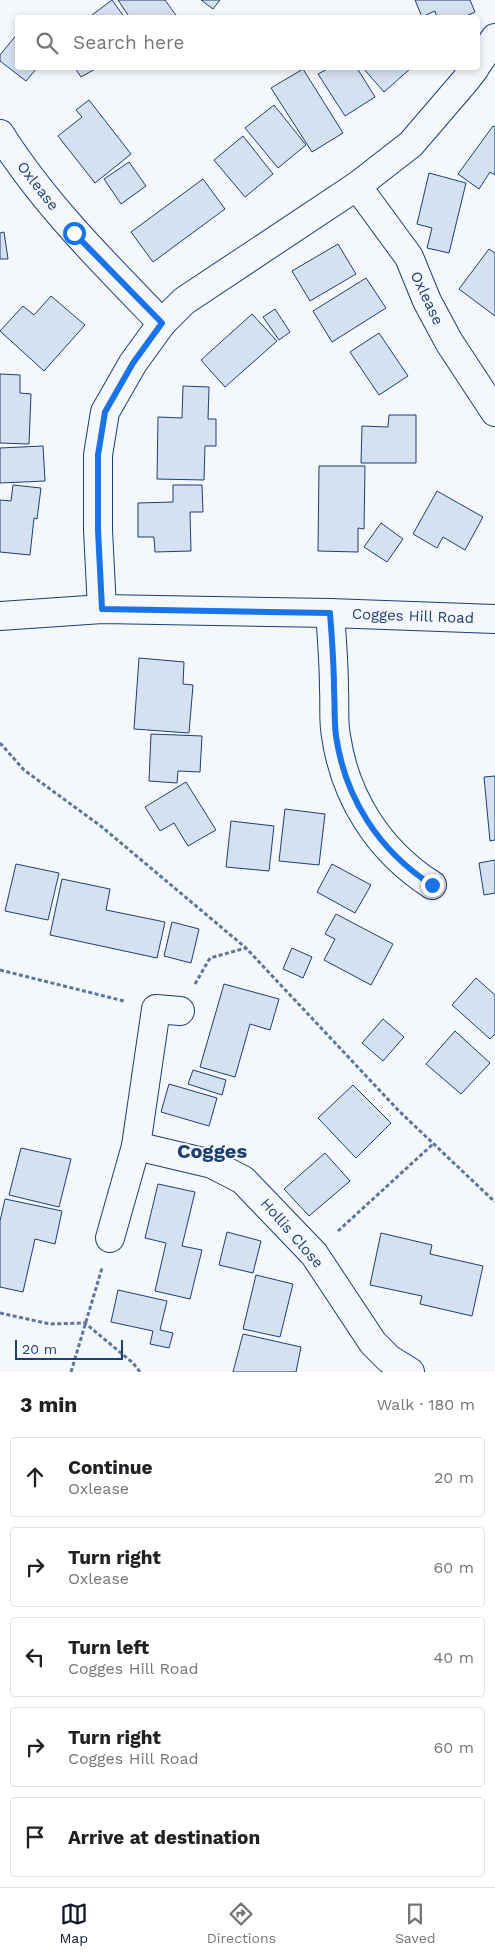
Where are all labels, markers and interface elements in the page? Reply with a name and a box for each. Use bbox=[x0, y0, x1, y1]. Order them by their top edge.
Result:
search box bbox=[15, 15, 480, 70]
icon: search bbox=[33, 29, 61, 57]
text: Search here bbox=[73, 31, 184, 54]
street label: Oxlease bbox=[13, 158, 63, 214]
route start bbox=[63, 222, 86, 245]
street label: Oxlease bbox=[407, 268, 447, 328]
street label: Cogges Hill Road bbox=[352, 605, 474, 627]
route end bbox=[421, 874, 444, 897]
district label: Cogges bbox=[177, 1139, 247, 1163]
street label: Hollis Close bbox=[257, 1194, 327, 1272]
scale bar bbox=[15, 1337, 122, 1360]
text: 20 m bbox=[22, 1341, 57, 1357]
text: 3 min bbox=[20, 1392, 77, 1417]
text: Walk · 180 m bbox=[377, 1395, 475, 1414]
text: Continue bbox=[68, 1456, 152, 1479]
icon: ahead bbox=[21, 1463, 49, 1491]
text: 20 m bbox=[434, 1468, 474, 1487]
text: Oxlease bbox=[68, 1479, 129, 1498]
text: Turn right bbox=[68, 1546, 161, 1569]
icon: right bbox=[21, 1553, 49, 1581]
text: 60 m bbox=[434, 1558, 474, 1577]
text: Oxlease bbox=[68, 1569, 129, 1588]
text: Turn left bbox=[68, 1636, 149, 1659]
icon: left bbox=[21, 1643, 49, 1671]
text: 40 m bbox=[434, 1648, 474, 1667]
text: Cogges Hill Road bbox=[68, 1659, 198, 1678]
text: Turn right bbox=[68, 1726, 161, 1749]
icon: right bbox=[21, 1733, 49, 1761]
text: 60 m bbox=[434, 1738, 474, 1757]
text: Cogges Hill Road bbox=[68, 1749, 198, 1768]
icon: arrive bbox=[21, 1823, 49, 1851]
text: Arrive at destination bbox=[68, 1826, 260, 1849]
tab: Map bbox=[59, 1900, 88, 1946]
tab: Directions bbox=[207, 1900, 276, 1946]
tab: Saved bbox=[395, 1900, 436, 1946]

